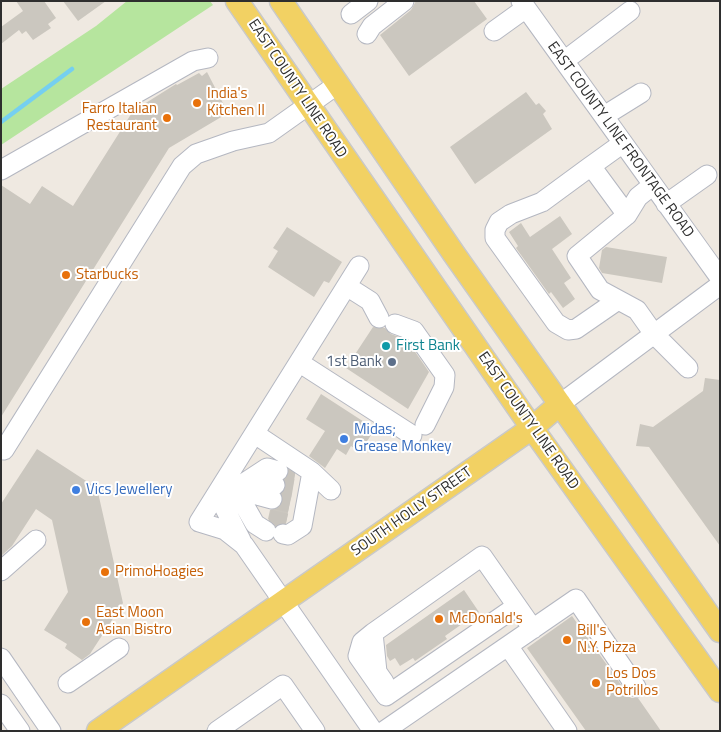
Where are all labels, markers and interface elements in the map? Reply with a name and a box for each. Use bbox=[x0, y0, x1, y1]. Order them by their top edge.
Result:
street label: EAST COUNTY LINE ROAD bbox=[244, 16, 350, 162]
street label: EAST COUNTY LINE FRONTAGE ROAD bbox=[543, 39, 697, 241]
place label: India's Kitchen II bbox=[207, 85, 265, 120]
marker: India's Kitchen II bbox=[191, 97, 203, 109]
place label: Farro Italian Restaurant bbox=[82, 100, 157, 135]
marker: Farro Italian Restaurant bbox=[161, 112, 173, 124]
place label: Starbucks bbox=[76, 266, 139, 284]
marker: Starbucks bbox=[60, 269, 72, 281]
place label: First Bank bbox=[396, 337, 460, 355]
marker: First Bank bbox=[380, 340, 392, 352]
street label: EAST COUNTY LINE ROAD bbox=[474, 349, 582, 493]
place label: 1st Bank bbox=[326, 353, 382, 371]
marker: 1st Bank bbox=[386, 356, 398, 368]
place label: Midas; Grease Monkey bbox=[354, 421, 451, 456]
marker: Midas; Grease Monkey bbox=[338, 433, 350, 445]
street label: SOUTH HOLLY STREET bbox=[348, 464, 476, 560]
place label: Vics Jewellery bbox=[86, 481, 172, 499]
marker: Vics Jewellery bbox=[70, 484, 82, 496]
place label: PrimoHoagies bbox=[115, 563, 204, 581]
marker: PrimoHoagies bbox=[99, 566, 111, 578]
place label: East Moon Asian Bistro bbox=[96, 604, 172, 639]
place label: McDonald's bbox=[449, 610, 523, 628]
marker: McDonald's bbox=[433, 613, 445, 625]
marker: East Moon Asian Bistro bbox=[80, 616, 92, 628]
place label: Bill's N.Y. Pizza bbox=[577, 622, 636, 657]
marker: Bill's N.Y. Pizza bbox=[561, 634, 573, 646]
place label: Los Dos Potrillos bbox=[606, 665, 658, 700]
marker: Los Dos Potrillos bbox=[590, 677, 602, 689]

